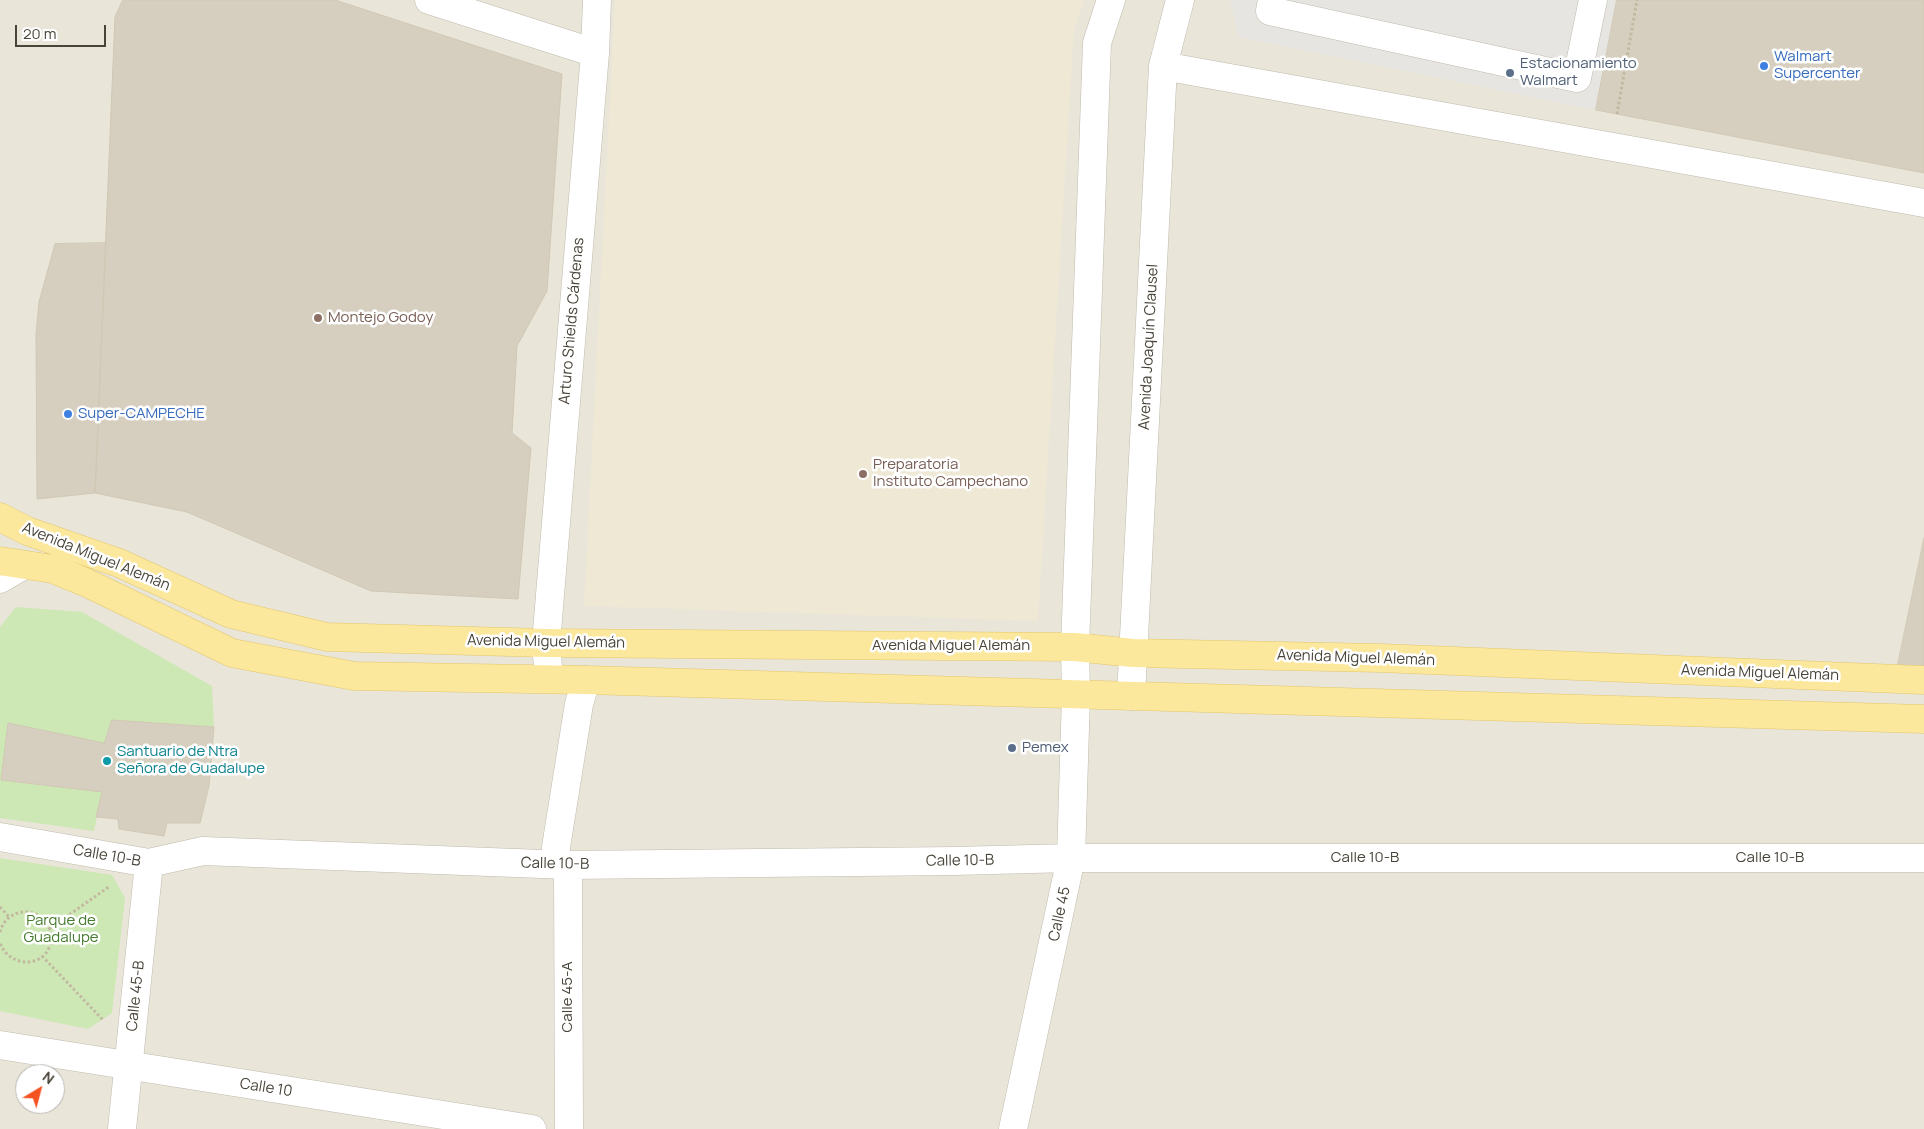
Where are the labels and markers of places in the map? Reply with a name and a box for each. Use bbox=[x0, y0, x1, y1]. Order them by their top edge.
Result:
place label: Walmart Supercenter bbox=[1774, 48, 1860, 83]
place label: Estacionamiento Walmart bbox=[1520, 55, 1637, 90]
marker: Walmart Supercenter bbox=[1758, 60, 1770, 72]
marker: Estacionamiento Walmart bbox=[1504, 67, 1516, 79]
place label: Montejo Godoy bbox=[328, 309, 433, 327]
marker: Montejo Godoy bbox=[312, 312, 324, 324]
place label: Super-CAMPECHE bbox=[78, 405, 205, 423]
marker: Super-CAMPECHE bbox=[62, 408, 74, 420]
place label: Preparatoria Instituto Campechano bbox=[873, 456, 1028, 491]
marker: Preparatoria Instituto Campechano bbox=[857, 468, 869, 480]
place label: Pemex bbox=[1022, 739, 1069, 757]
marker: Pemex bbox=[1006, 742, 1018, 754]
place label: Santuario de Ntra Señora de Guadalupe bbox=[117, 743, 265, 778]
marker: Santuario de Ntra Señora de Guadalupe bbox=[101, 755, 113, 767]

